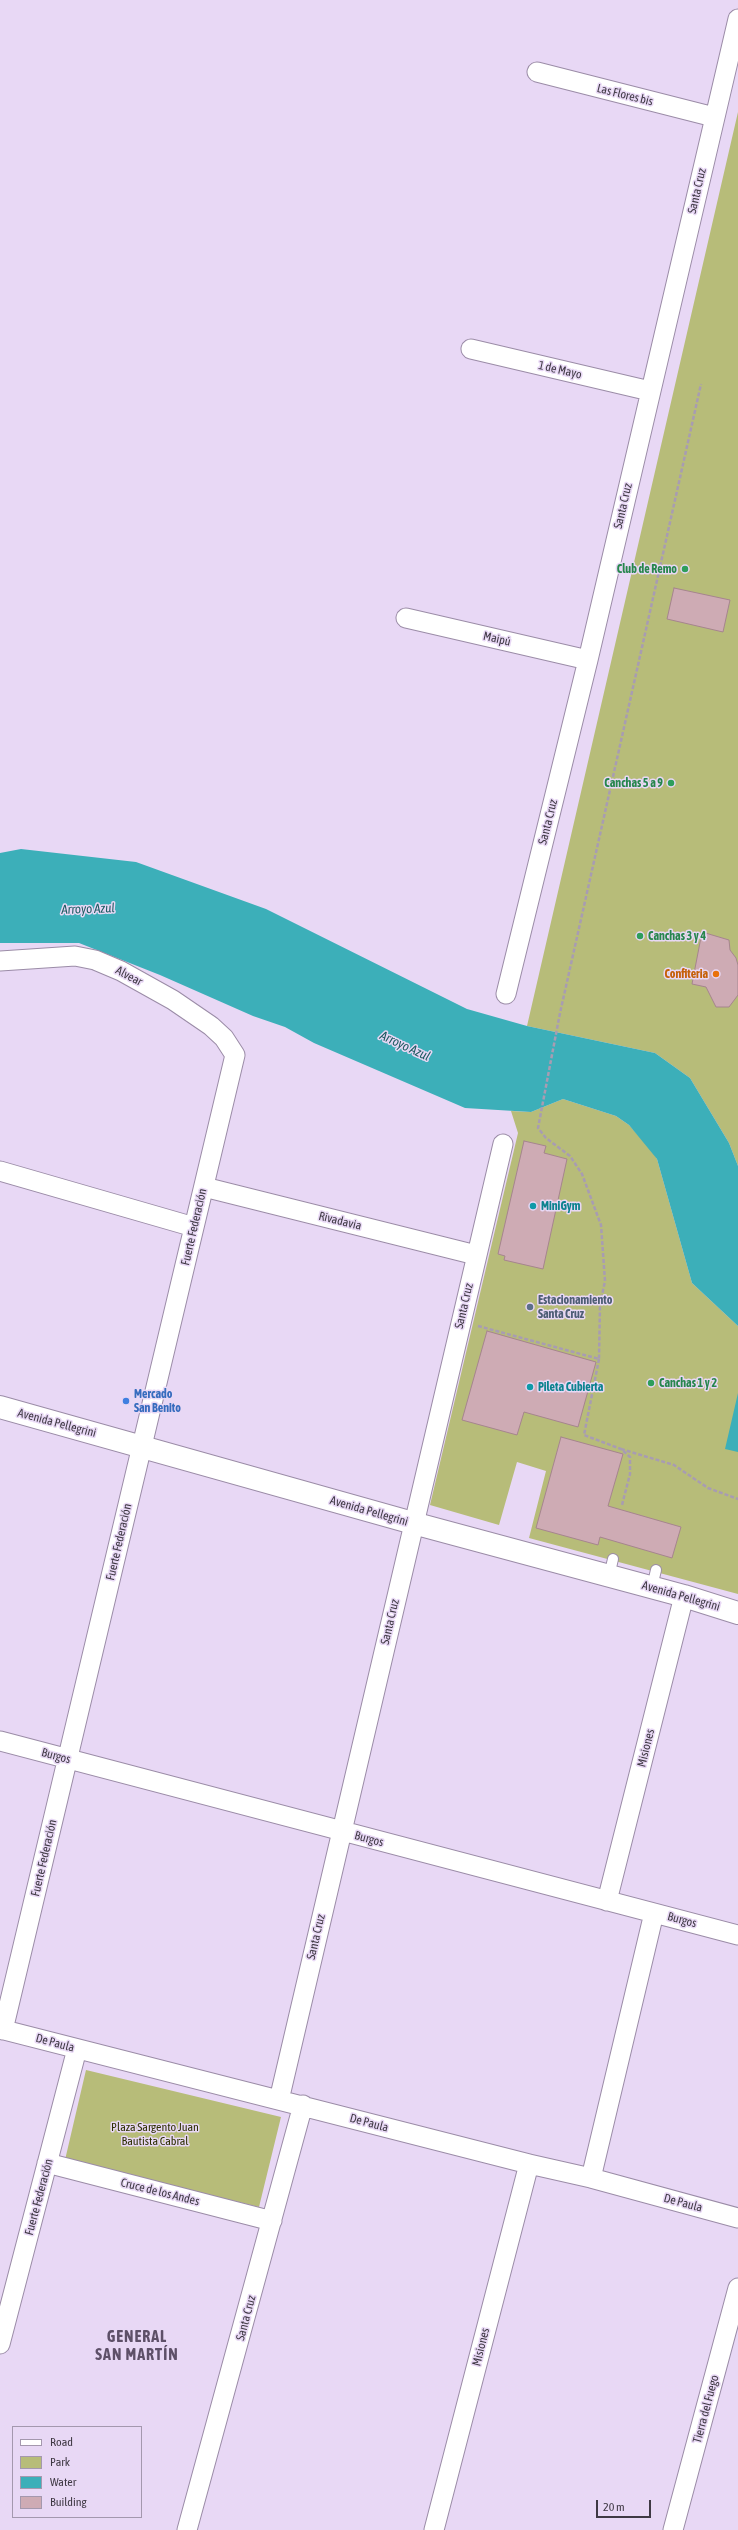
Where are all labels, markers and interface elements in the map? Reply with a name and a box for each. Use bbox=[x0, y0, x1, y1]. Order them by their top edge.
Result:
street label: Las Flores bis bbox=[596, 81, 654, 109]
street label: Santa Cruz bbox=[685, 167, 709, 215]
street label: 1 de Mayo bbox=[537, 358, 583, 382]
street label: Santa Cruz bbox=[611, 482, 635, 530]
place label: Club de Remo bbox=[617, 562, 677, 576]
marker: Club de Remo bbox=[680, 564, 690, 574]
street label: Maipú bbox=[482, 629, 512, 649]
place label: Canchas 5 a 9 bbox=[604, 776, 663, 790]
marker: Canchas 5 a 9 bbox=[666, 778, 676, 788]
street label: Santa Cruz bbox=[535, 798, 561, 846]
water label: Arroyo Azul bbox=[61, 900, 115, 918]
place label: Canchas 3 y 4 bbox=[648, 929, 706, 943]
marker: Canchas 3 y 4 bbox=[635, 931, 645, 941]
street label: Alvear bbox=[113, 963, 145, 989]
place label: Confiteria bbox=[664, 967, 708, 981]
marker: Confiteria bbox=[711, 969, 721, 979]
water label: Arroyo Azul bbox=[377, 1028, 433, 1064]
street label: Fuerte Federación bbox=[178, 1187, 210, 1267]
place label: MiniGym bbox=[541, 1199, 580, 1213]
marker: MiniGym bbox=[528, 1201, 538, 1211]
street label: Rivadavia bbox=[317, 1209, 363, 1233]
street label: Santa Cruz bbox=[452, 1282, 476, 1330]
place label: Estacionamiento Santa Cruz bbox=[538, 1293, 612, 1321]
marker: Estacionamiento Santa Cruz bbox=[525, 1302, 535, 1312]
place label: Canchas 1 y 2 bbox=[659, 1376, 717, 1390]
marker: Canchas 1 y 2 bbox=[646, 1378, 656, 1388]
place label: Pileta Cubierta bbox=[538, 1380, 603, 1394]
marker: Pileta Cubierta bbox=[525, 1382, 535, 1392]
place label: Mercado San Benito bbox=[134, 1387, 181, 1415]
marker: Mercado San Benito bbox=[121, 1396, 131, 1406]
street label: Avenida Pellegrini bbox=[16, 1406, 98, 1440]
street label: Avenida Pellegrini bbox=[328, 1493, 410, 1529]
street label: Fuerte Federación bbox=[103, 1502, 135, 1582]
street label: Avenida Pellegrini bbox=[640, 1578, 722, 1614]
street label: Santa Cruz bbox=[378, 1598, 402, 1646]
street label: Misiones bbox=[634, 1727, 658, 1769]
street label: Burgos bbox=[40, 1745, 72, 1767]
street label: Fuerte Federación bbox=[28, 1818, 60, 1898]
street label: Burgos bbox=[353, 1828, 385, 1850]
street label: Burgos bbox=[666, 1909, 698, 1931]
street label: Santa Cruz bbox=[304, 1913, 328, 1961]
street label: De Paula bbox=[34, 2031, 76, 2055]
street label: De Paula bbox=[348, 2111, 390, 2135]
park label: Plaza Sargento Juan Bautista Cabral bbox=[111, 2120, 199, 2148]
street label: Fuerte Federación bbox=[22, 2157, 56, 2237]
street label: Cruce de los Andes bbox=[119, 2175, 201, 2209]
street label: De Paula bbox=[662, 2191, 704, 2215]
street label: Santa Cruz bbox=[233, 2294, 259, 2342]
street label: Misiones bbox=[469, 2326, 493, 2368]
district label: GENERAL SAN MARTÍN bbox=[95, 2327, 179, 2365]
street label: Tierra del Fuego bbox=[690, 2373, 722, 2445]
legend bbox=[12, 2426, 142, 2518]
text: Road bbox=[50, 2435, 73, 2449]
text: Park bbox=[50, 2455, 70, 2469]
text: Water bbox=[50, 2475, 76, 2489]
scale bar bbox=[598, 2492, 653, 2518]
text: Building bbox=[50, 2495, 87, 2509]
text: 20 m bbox=[603, 2500, 625, 2514]

